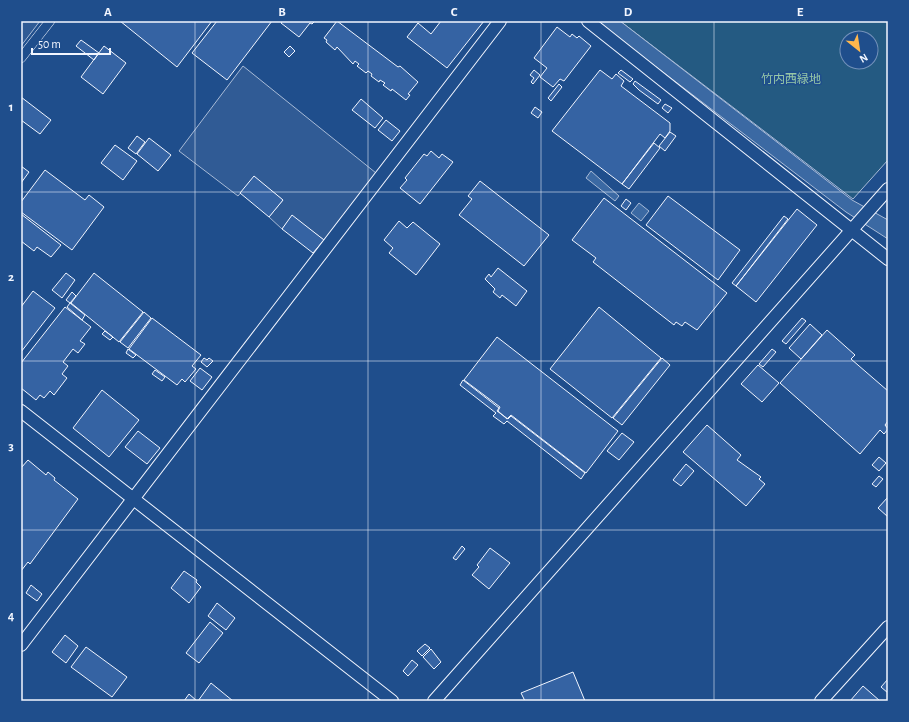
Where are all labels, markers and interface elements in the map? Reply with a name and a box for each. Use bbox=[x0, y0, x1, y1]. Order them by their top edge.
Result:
text: A bbox=[104, 6, 112, 19]
text: B bbox=[278, 6, 286, 19]
text: C bbox=[451, 6, 458, 19]
text: D bbox=[624, 6, 633, 19]
text: E bbox=[797, 6, 804, 19]
scale bar bbox=[32, 30, 110, 56]
north arrow bbox=[839, 30, 879, 70]
text: 50 m bbox=[38, 38, 61, 50]
text: N bbox=[858, 52, 870, 65]
park label: 竹内西緑地 bbox=[761, 72, 821, 85]
text: 1 bbox=[9, 101, 13, 114]
text: 2 bbox=[8, 271, 14, 284]
text: 3 bbox=[8, 440, 14, 453]
text: 4 bbox=[8, 610, 15, 623]

